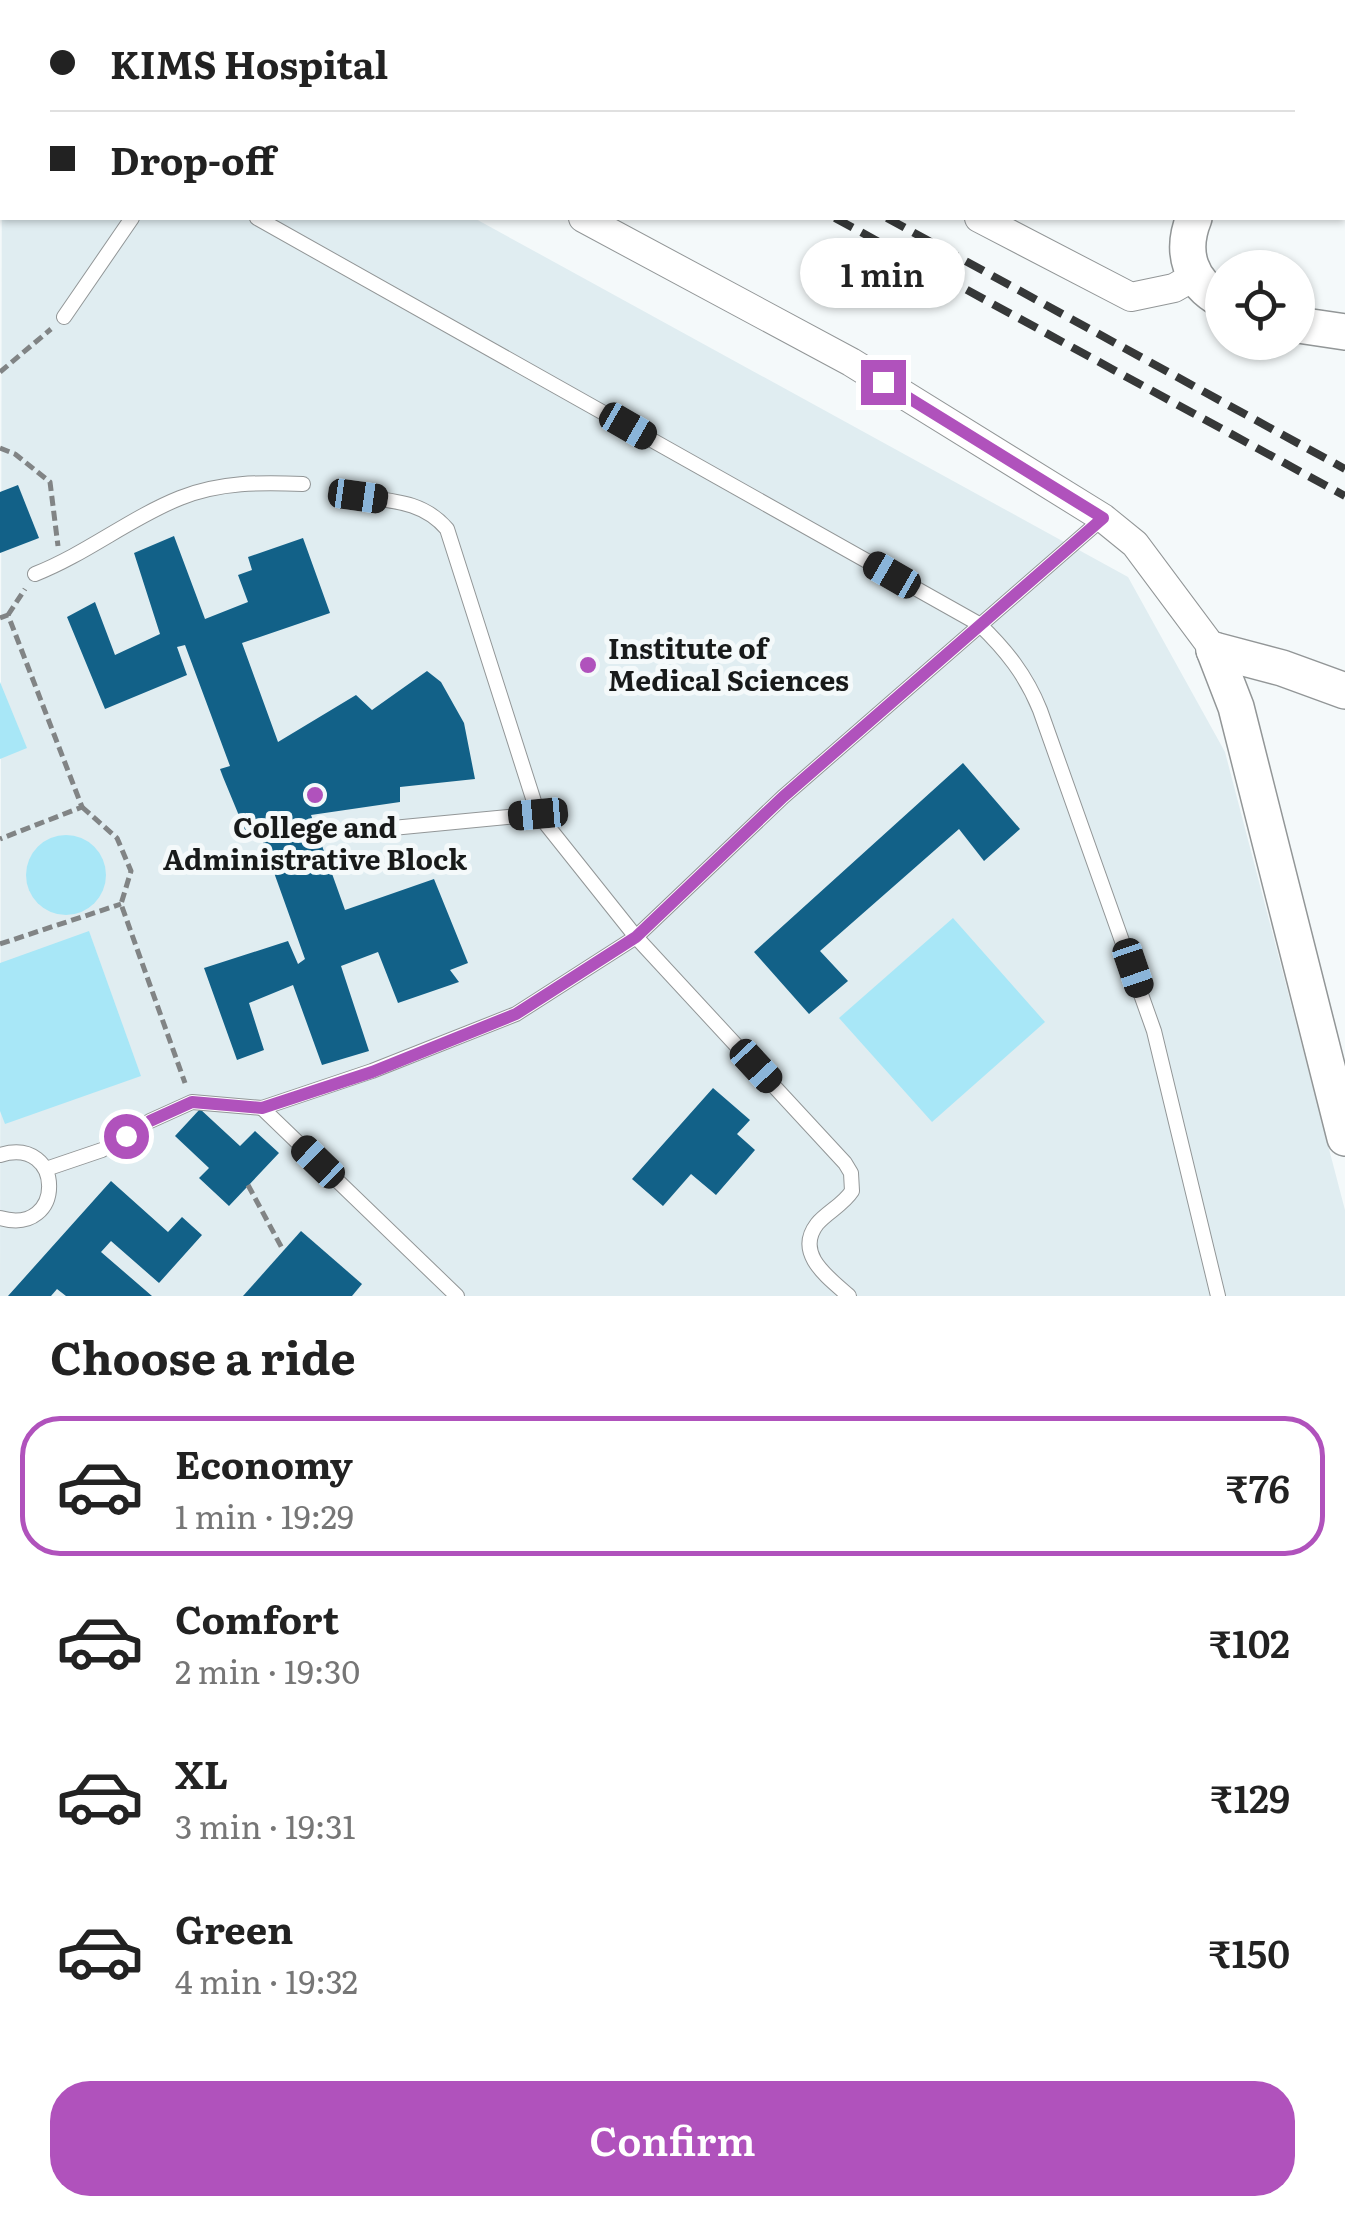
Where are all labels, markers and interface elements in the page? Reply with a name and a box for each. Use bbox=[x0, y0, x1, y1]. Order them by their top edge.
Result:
text: KIMS Hospital bbox=[110, 34, 388, 91]
text: Drop-off bbox=[110, 130, 275, 187]
callout: 1 min bbox=[800, 237, 966, 307]
text: 1 min bbox=[840, 249, 925, 297]
map controls bbox=[1205, 250, 1315, 360]
button: locate bbox=[1205, 250, 1315, 360]
route end bbox=[861, 360, 906, 405]
car bbox=[595, 398, 661, 454]
car bbox=[326, 477, 390, 515]
car bbox=[859, 547, 925, 603]
place label: Institute of Medical Sciences bbox=[608, 626, 849, 700]
marker: Institute of Medical Sciences bbox=[577, 654, 599, 676]
marker: College and Administrative Block bbox=[304, 784, 326, 806]
car bbox=[507, 796, 569, 832]
place label: College and Administrative Block bbox=[163, 805, 467, 879]
car bbox=[1109, 935, 1157, 1001]
car bbox=[725, 1034, 787, 1098]
route start bbox=[104, 1114, 149, 1159]
car bbox=[286, 1130, 350, 1194]
text: Choose a ride bbox=[50, 1322, 356, 1389]
text: Economy bbox=[175, 1434, 353, 1491]
icon: car bbox=[55, 1441, 145, 1531]
text: ₹76 bbox=[1226, 1458, 1290, 1515]
text: 1 min · 19:29 bbox=[175, 1491, 354, 1539]
text: Comfort bbox=[175, 1589, 339, 1646]
icon: car bbox=[55, 1596, 145, 1686]
text: ₹102 bbox=[1209, 1613, 1290, 1670]
text: 2 min · 19:30 bbox=[175, 1646, 360, 1694]
text: XL bbox=[175, 1744, 228, 1801]
icon: car bbox=[55, 1751, 145, 1841]
text: ₹129 bbox=[1210, 1768, 1290, 1825]
text: 3 min · 19:31 bbox=[175, 1801, 356, 1849]
text: Green bbox=[175, 1899, 293, 1956]
icon: car bbox=[55, 1906, 145, 1996]
text: ₹150 bbox=[1208, 1923, 1290, 1980]
text: 4 min · 19:32 bbox=[175, 1956, 358, 2004]
button: Confirm bbox=[50, 2081, 1295, 2196]

